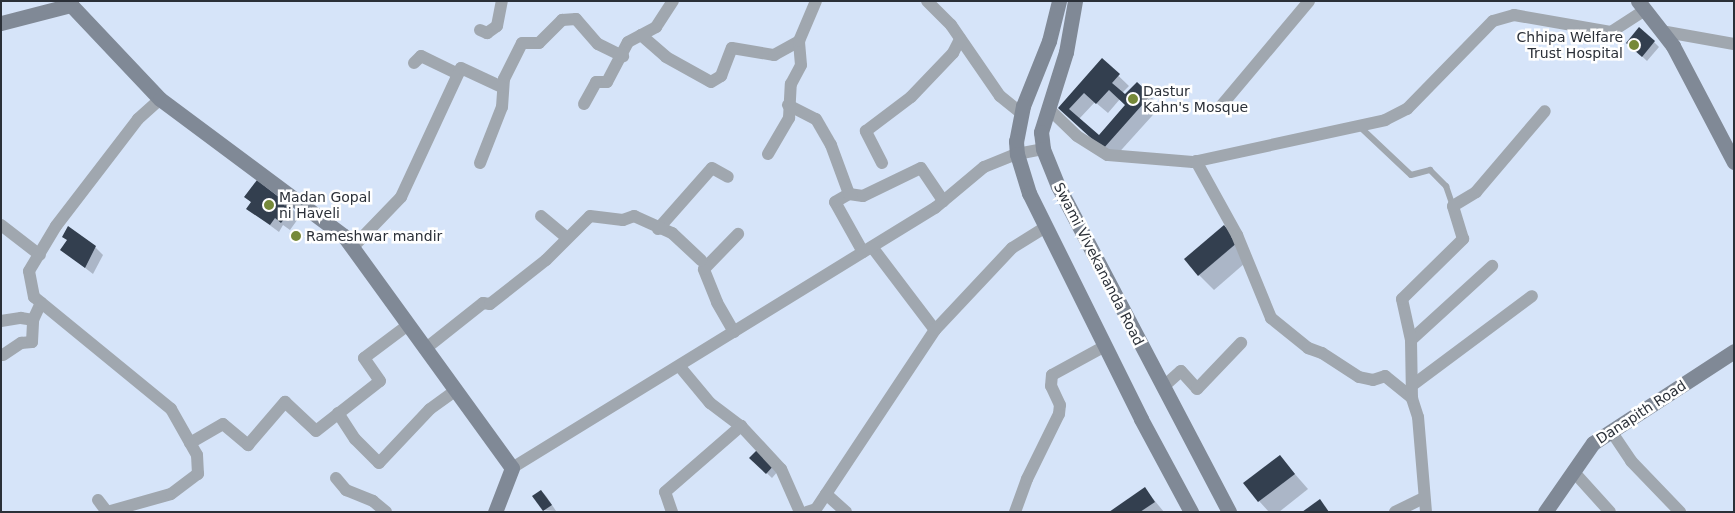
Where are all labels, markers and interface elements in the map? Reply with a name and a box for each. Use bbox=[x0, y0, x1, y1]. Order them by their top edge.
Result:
place label: Chhipa Welfare Trust Hospital bbox=[1517, 29, 1623, 62]
marker: Chhipa Welfare Trust Hospital bbox=[1627, 38, 1641, 52]
place label: Dastur Kahn's Mosque bbox=[1143, 83, 1248, 115]
marker: Dastur Kahn's Mosque bbox=[1127, 93, 1139, 105]
street label: Swami Vivekananda Road bbox=[1050, 180, 1148, 348]
place label: Madan Gopal ni Haveli bbox=[279, 189, 371, 222]
marker: Madan Gopal ni Haveli bbox=[263, 199, 275, 211]
place label: Rameshwar mandir bbox=[306, 228, 442, 244]
marker: Rameshwar mandir bbox=[290, 230, 302, 242]
street label: Danapith Road bbox=[1593, 377, 1689, 447]

